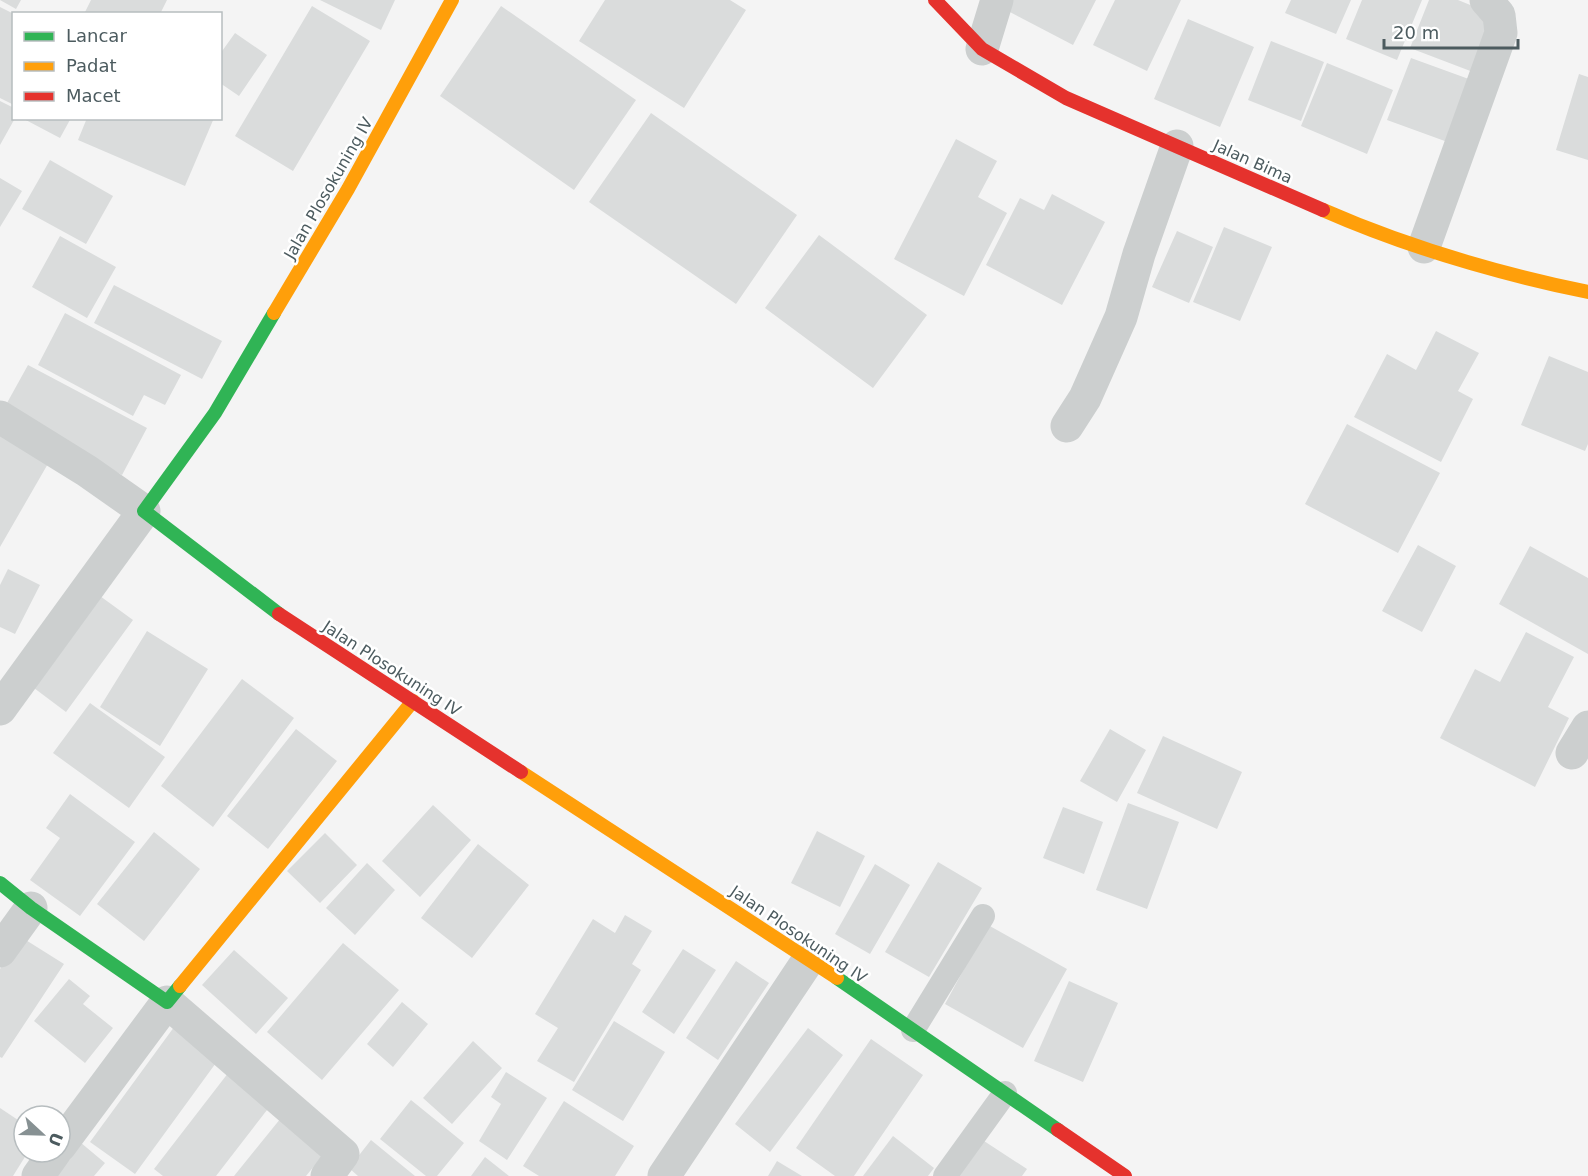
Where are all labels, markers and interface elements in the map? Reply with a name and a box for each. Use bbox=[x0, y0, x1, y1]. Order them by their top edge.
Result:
legend bbox=[12, 12, 222, 120]
scale bar bbox=[1384, 12, 1518, 50]
text: 20 m bbox=[1393, 22, 1439, 43]
text: Lancar bbox=[66, 25, 127, 46]
text: Padat bbox=[66, 55, 117, 76]
text: Macet bbox=[66, 85, 121, 106]
street label: Jalan Plosokuning IV bbox=[280, 114, 377, 263]
street label: Jalan Bima bbox=[1209, 135, 1295, 187]
street label: Jalan Plosokuning IV bbox=[318, 616, 464, 720]
street label: Jalan Plosokuning IV bbox=[726, 881, 871, 987]
north arrow bbox=[12, 1104, 72, 1164]
text: U bbox=[44, 1130, 67, 1149]

